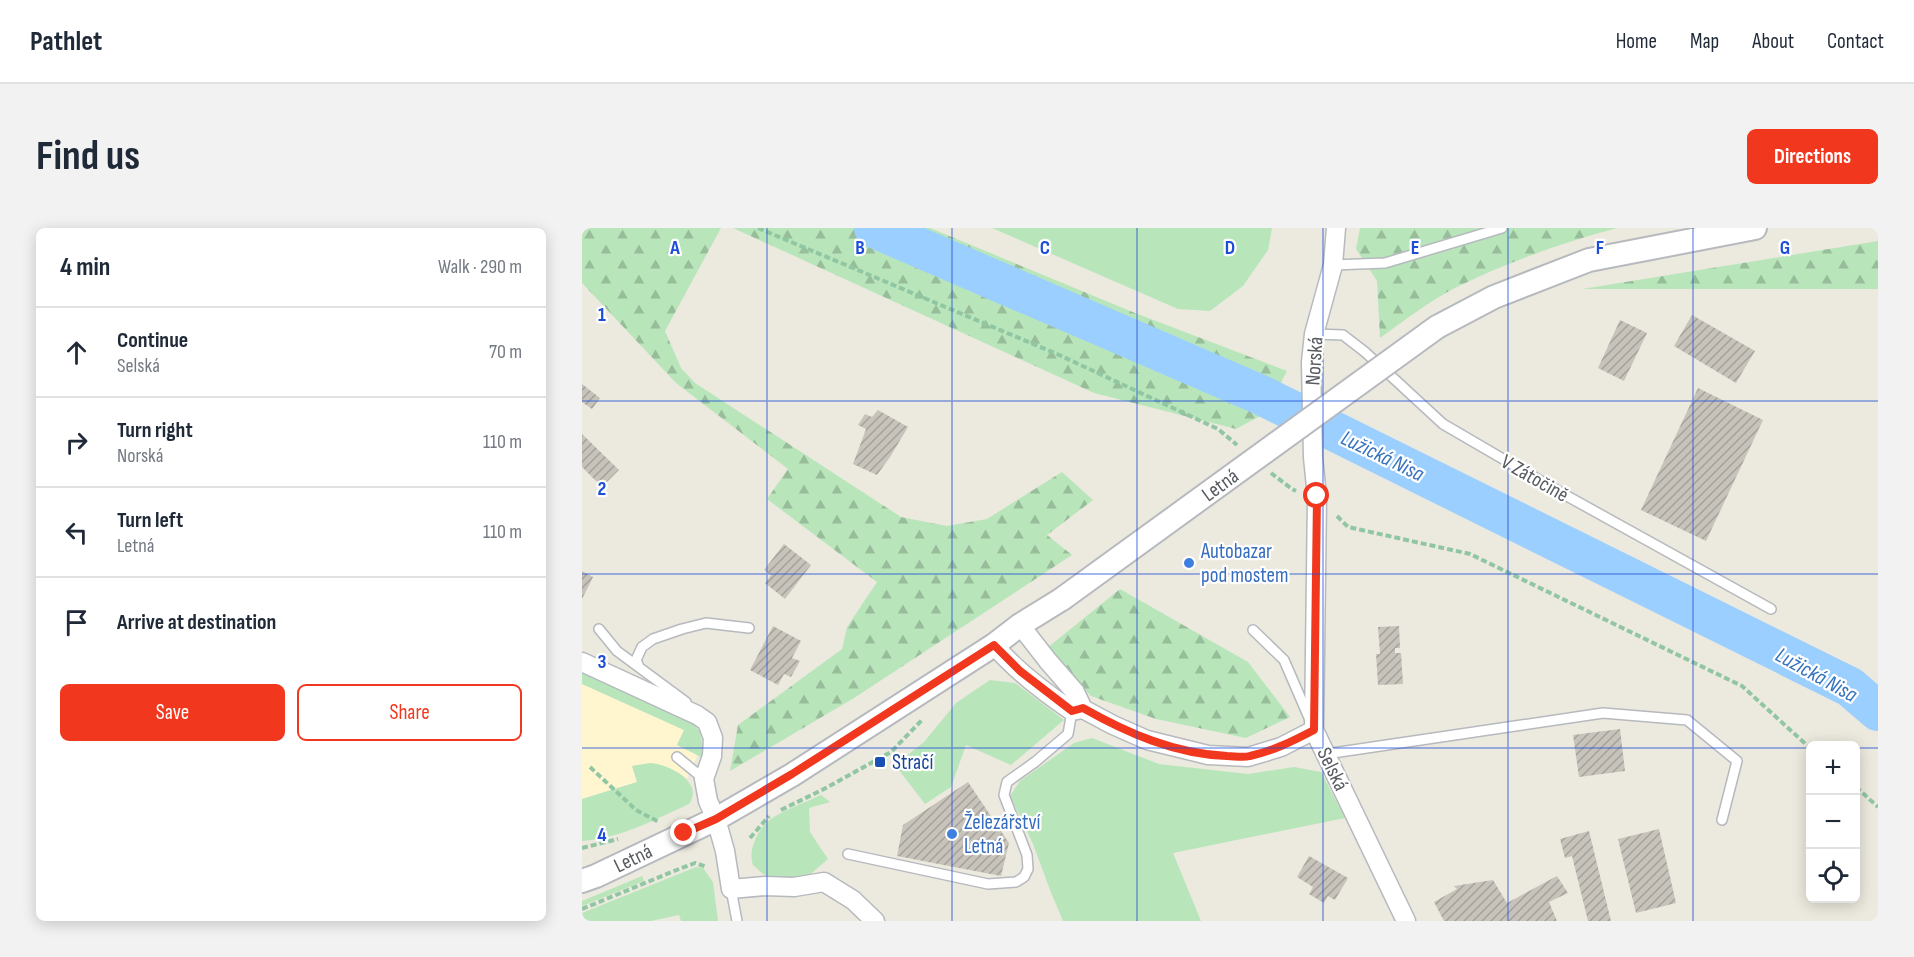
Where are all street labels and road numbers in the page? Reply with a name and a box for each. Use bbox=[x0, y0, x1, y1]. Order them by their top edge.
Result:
street label: Norská bbox=[1300, 336, 1329, 386]
street label: V Zátočině bbox=[1496, 449, 1573, 508]
street label: Letná bbox=[1197, 464, 1244, 507]
street label: Selská bbox=[1311, 744, 1354, 795]
street label: Letná bbox=[610, 839, 656, 878]

